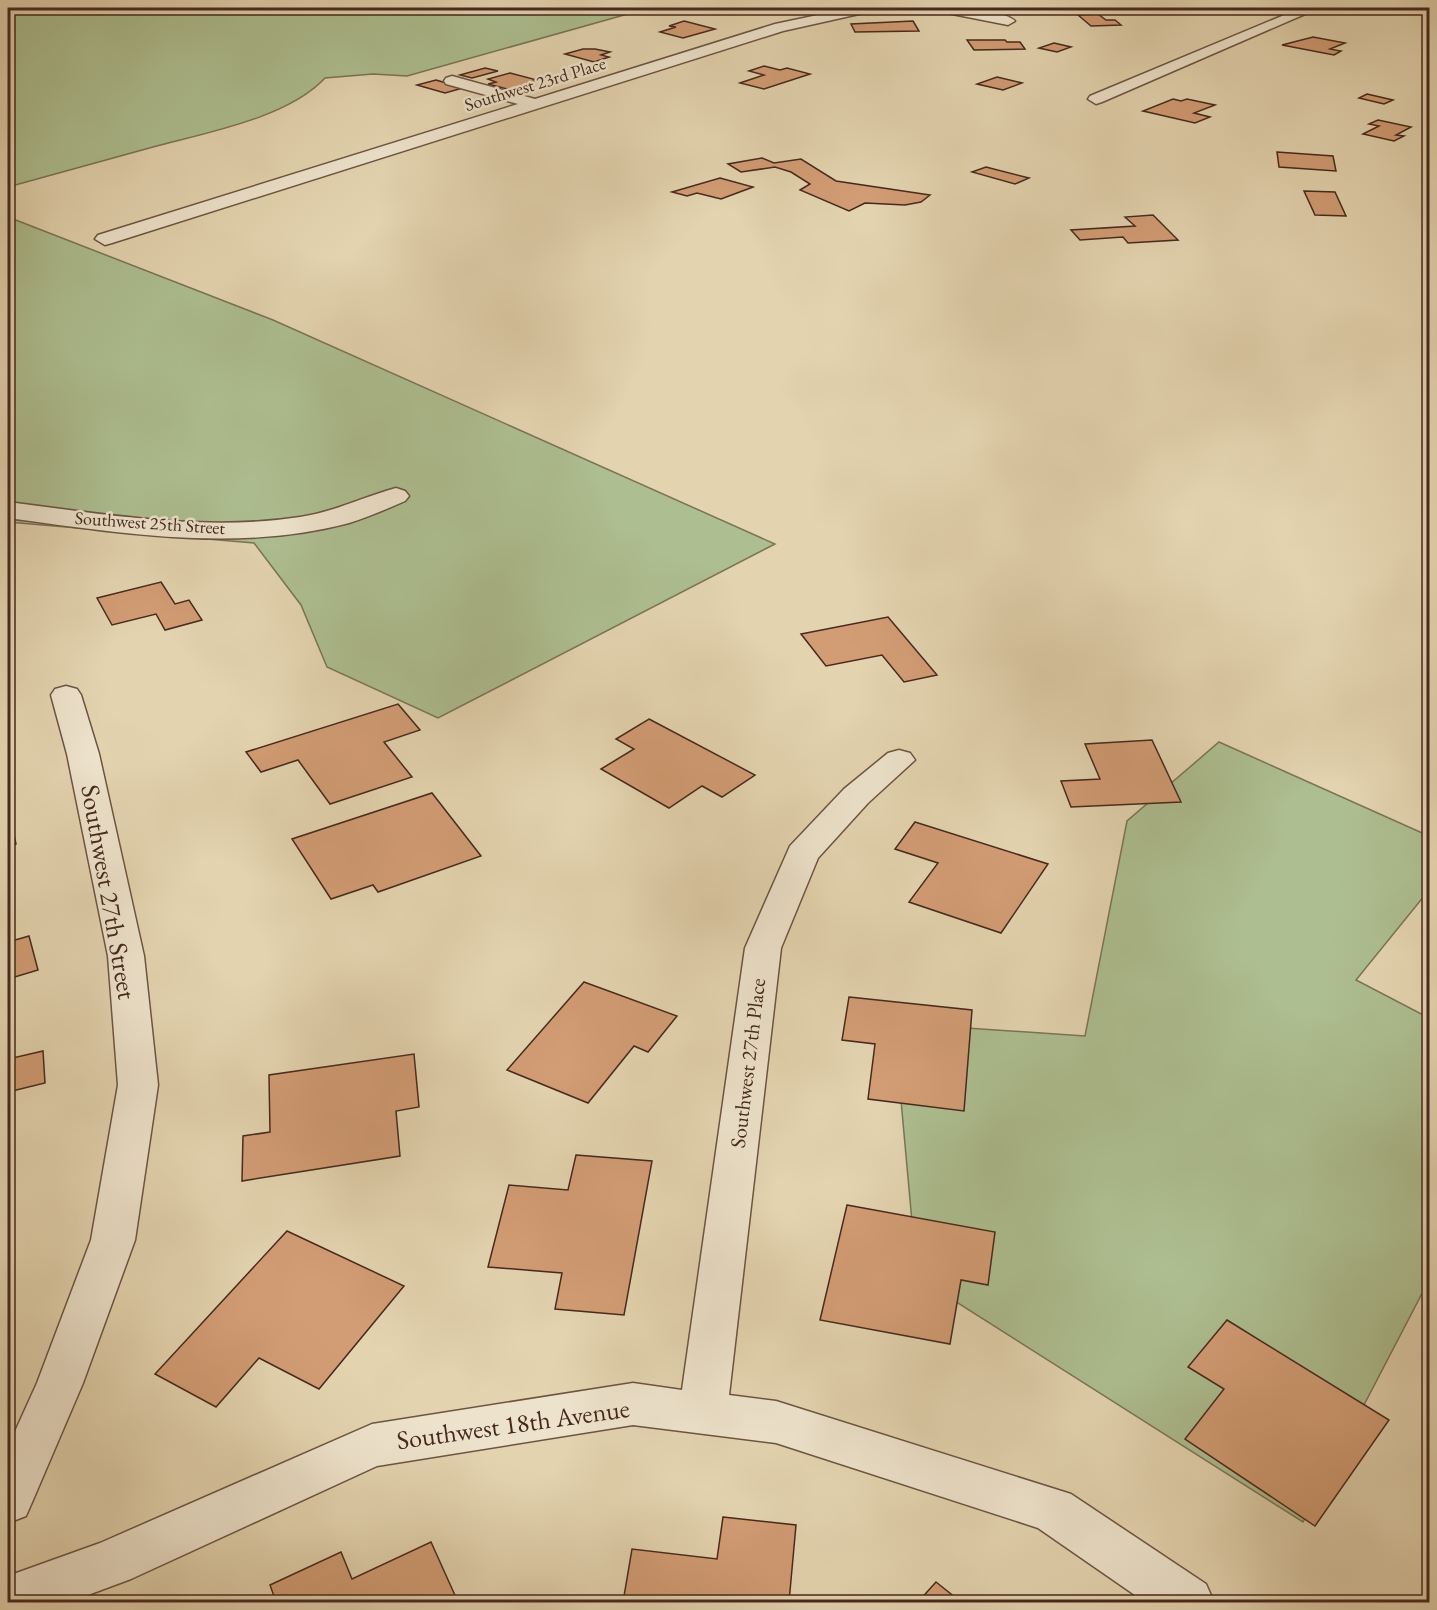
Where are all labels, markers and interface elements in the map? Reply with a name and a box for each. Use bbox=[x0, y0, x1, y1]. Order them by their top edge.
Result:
street label: Southwest 23rd Place bbox=[461, 51, 608, 116]
street label: Southwest 25th Street bbox=[74, 506, 226, 539]
street label: Southwest 27th Street bbox=[73, 782, 145, 1002]
street label: Southwest 27th Place bbox=[724, 977, 771, 1149]
street label: Southwest 18th Avenue bbox=[394, 1391, 632, 1457]

